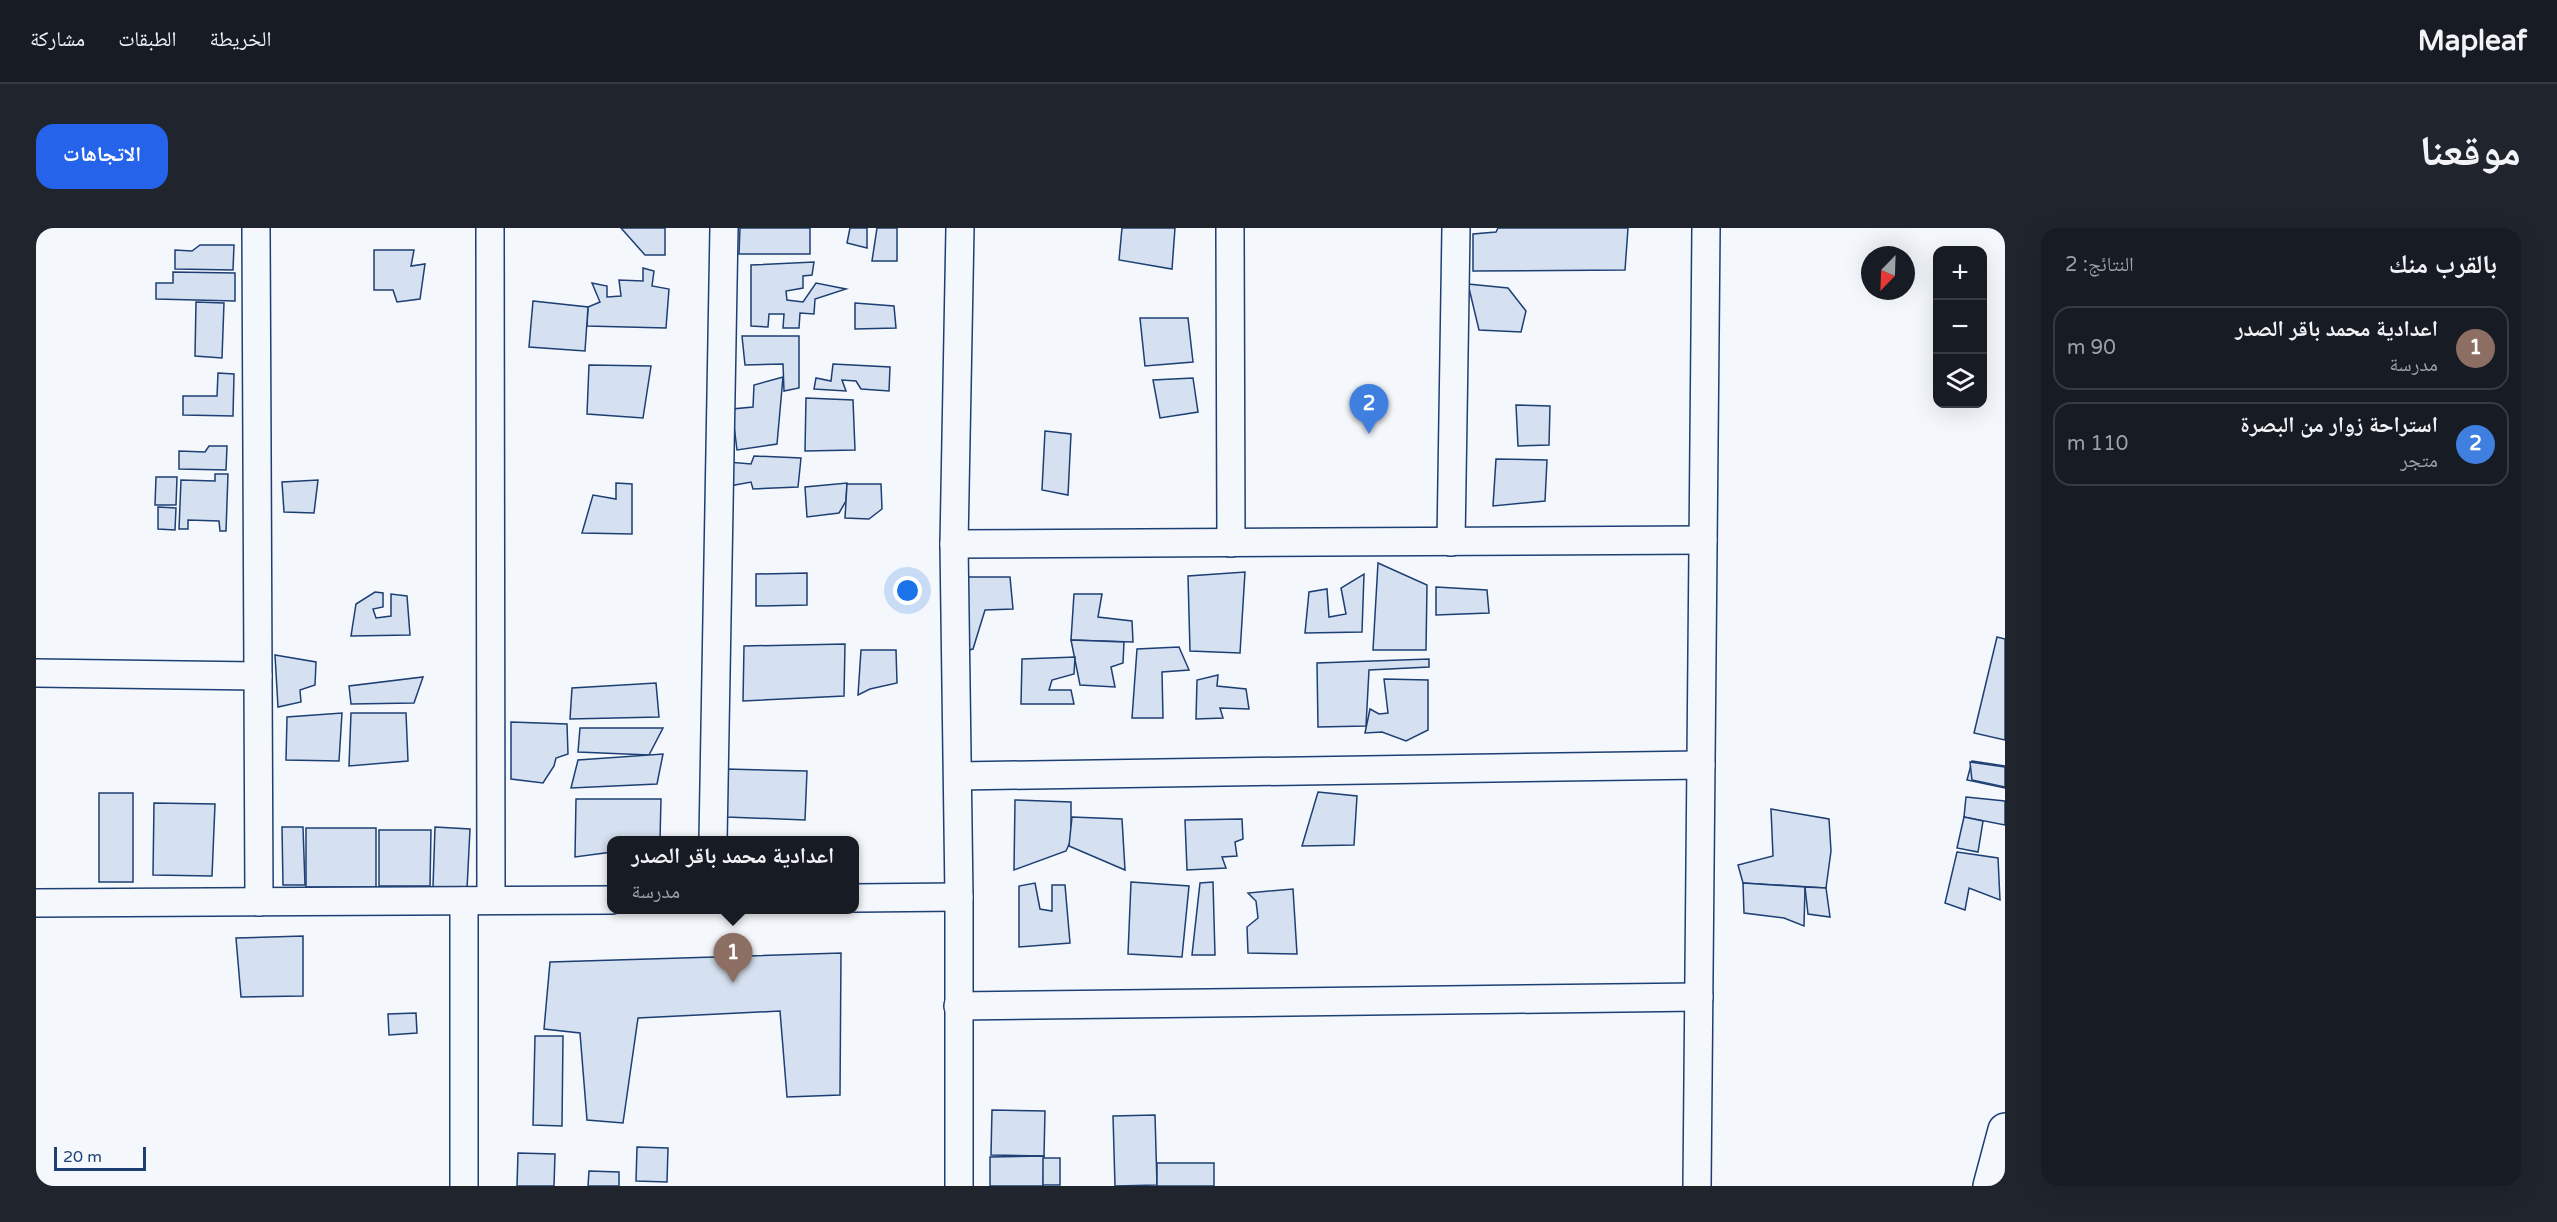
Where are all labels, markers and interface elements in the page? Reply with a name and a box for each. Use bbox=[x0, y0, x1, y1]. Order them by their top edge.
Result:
text: Mapleaf bbox=[2418, 24, 2527, 58]
text: مشاركة bbox=[30, 27, 85, 52]
text: الطبقات bbox=[118, 27, 177, 52]
text: الخريطة bbox=[210, 27, 271, 52]
button: الاتجاهات bbox=[36, 124, 168, 189]
text: موقعنا bbox=[2420, 126, 2521, 177]
north arrow bbox=[1861, 246, 1915, 300]
map controls bbox=[1933, 246, 1987, 408]
button: + bbox=[1933, 246, 1987, 300]
text: بالقرب منك bbox=[2389, 249, 2497, 280]
text: النتائج: 2 bbox=[2065, 253, 2134, 277]
button: − bbox=[1933, 300, 1987, 354]
text: اعدادية محمد باقر الصدر bbox=[2235, 316, 2438, 342]
text: 90 m bbox=[2067, 336, 2116, 360]
text: 1 bbox=[2469, 336, 2482, 360]
text: مدرسة bbox=[2389, 353, 2438, 377]
button: layers bbox=[1933, 354, 1987, 408]
pin: 2 bbox=[1350, 384, 1388, 434]
text: استراحة زوار من البصرة bbox=[2240, 412, 2438, 438]
text: 110 m bbox=[2067, 432, 2128, 456]
text: 2 bbox=[2469, 432, 2482, 456]
text: متجر bbox=[2400, 449, 2438, 473]
your location bbox=[893, 576, 922, 605]
popup bbox=[607, 836, 859, 914]
text: اعدادية محمد باقر الصدر bbox=[632, 843, 834, 869]
text: مدرسة bbox=[632, 880, 680, 904]
pin: 1 bbox=[714, 934, 752, 983]
scale bar bbox=[54, 1144, 146, 1172]
text: 20 m bbox=[63, 1147, 102, 1167]

